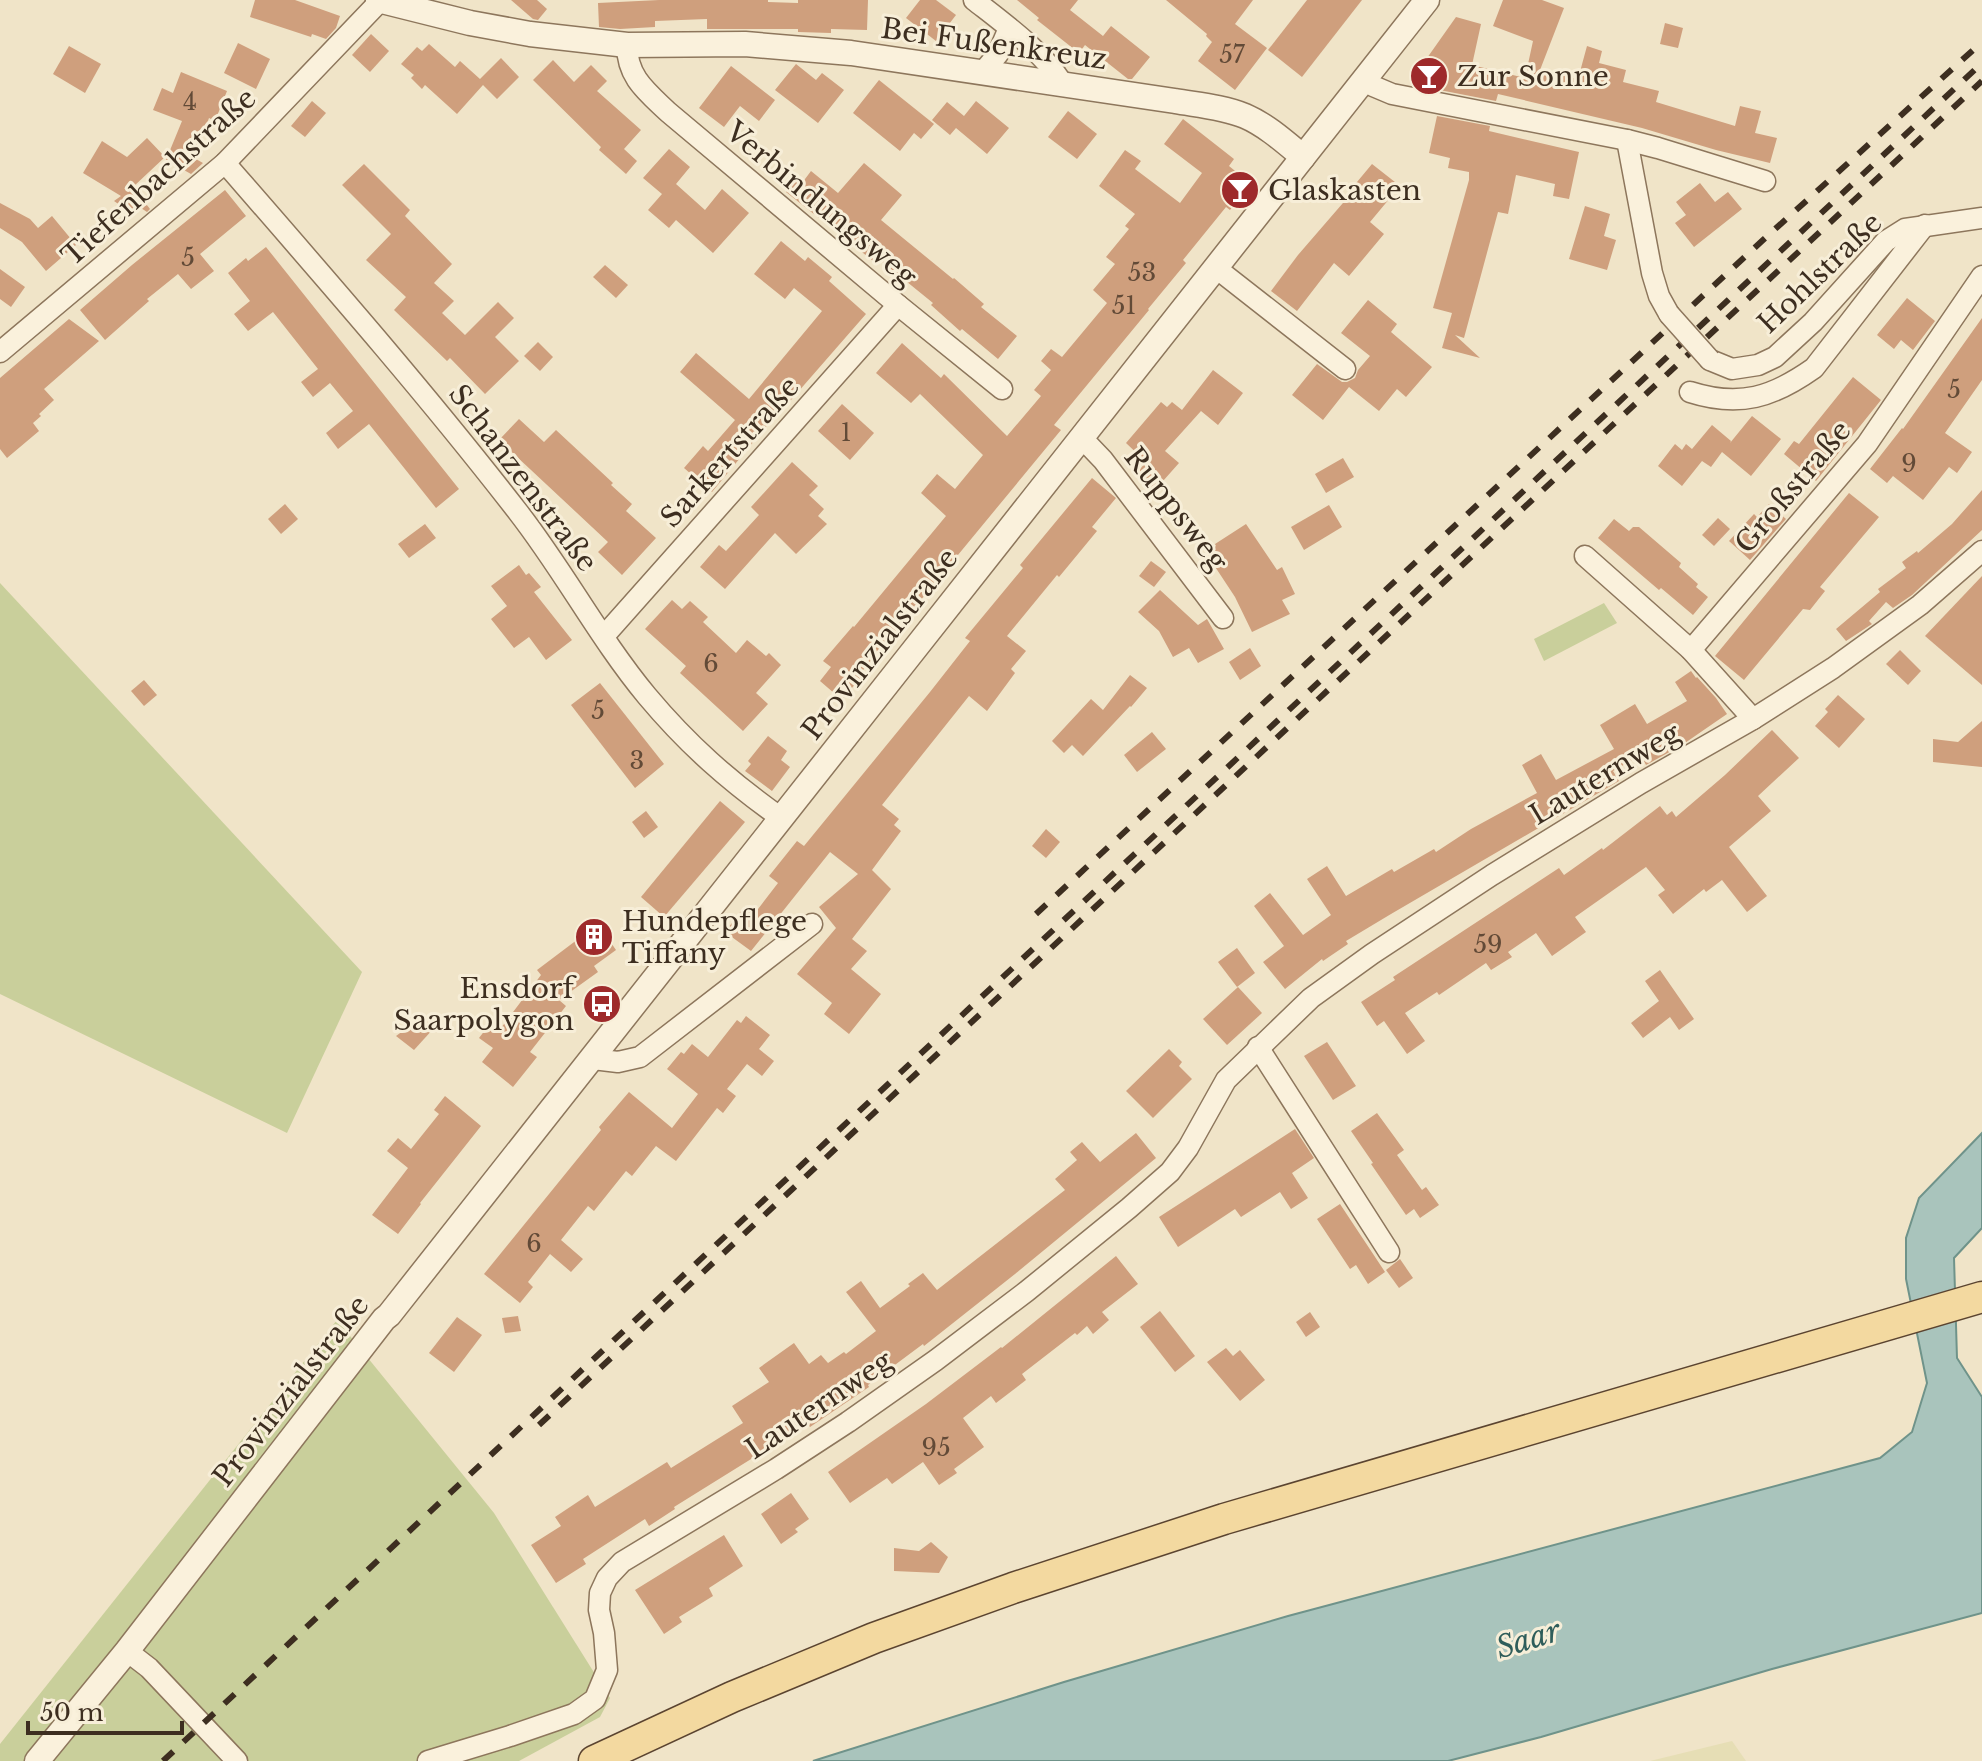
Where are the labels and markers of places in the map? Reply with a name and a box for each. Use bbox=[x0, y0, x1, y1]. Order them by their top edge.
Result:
bar icon: Zur Sonne bbox=[1408, 55, 1450, 97]
place label: Zur Sonne bbox=[1457, 59, 1609, 94]
bar icon: Glaskasten bbox=[1219, 169, 1261, 211]
place label: Glaskasten bbox=[1268, 173, 1421, 208]
place label: Hundepflege Tiffany bbox=[622, 904, 807, 971]
building icon: Hundepflege Tiffany bbox=[573, 916, 615, 958]
place label: Ensdorf Saarpolygon bbox=[394, 971, 577, 1038]
bus stop icon: Ensdorf Saarpolygon bbox=[581, 983, 623, 1025]

